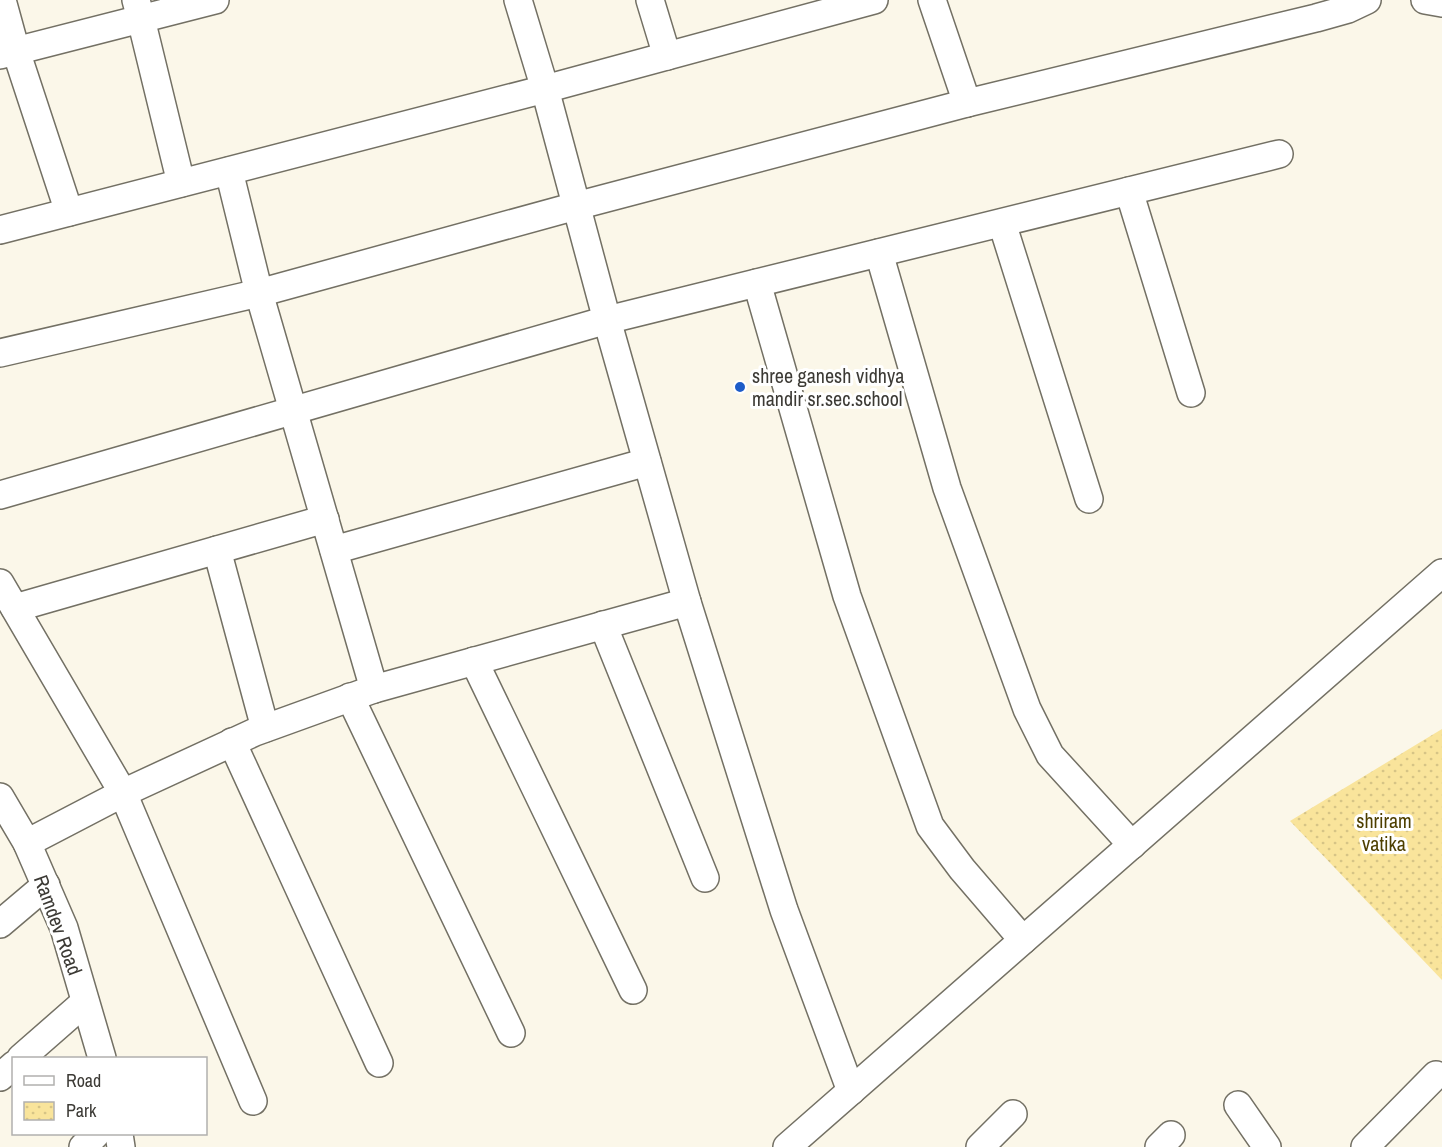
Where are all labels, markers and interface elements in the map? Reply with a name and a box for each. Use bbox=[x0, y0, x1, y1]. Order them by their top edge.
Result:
place label: shree ganesh vidhya mandir sr.sec.school bbox=[752, 362, 904, 412]
marker: shree ganesh vidhya mandir sr.sec.school bbox=[733, 380, 747, 394]
park label: shriram vatika bbox=[1356, 807, 1412, 857]
street label: Ramdev Road bbox=[28, 871, 89, 979]
legend bbox=[12, 1057, 207, 1135]
text: Road bbox=[66, 1068, 101, 1093]
text: Park bbox=[66, 1098, 97, 1123]

